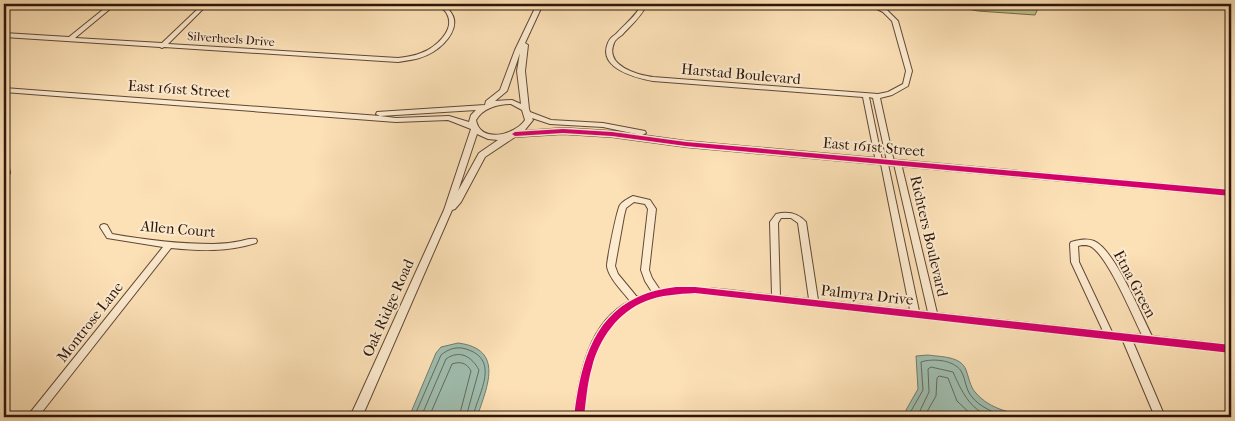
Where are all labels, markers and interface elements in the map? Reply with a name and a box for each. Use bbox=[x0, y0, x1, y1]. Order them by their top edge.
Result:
street label: Silverheels Drive bbox=[187, 29, 275, 49]
street label: Harstad Boulevard bbox=[680, 60, 802, 88]
street label: East 161st Street bbox=[127, 76, 231, 102]
street label: East 161st Street bbox=[822, 134, 927, 160]
street label: Richters Boulevard bbox=[906, 174, 952, 299]
street label: Allen Court bbox=[139, 217, 217, 241]
street label: Etna Green bbox=[1110, 247, 1160, 321]
street label: Oak Ridge Road bbox=[358, 256, 418, 360]
street label: Montrose Lane bbox=[53, 278, 127, 366]
street label: Palmyra Drive bbox=[820, 281, 915, 309]

